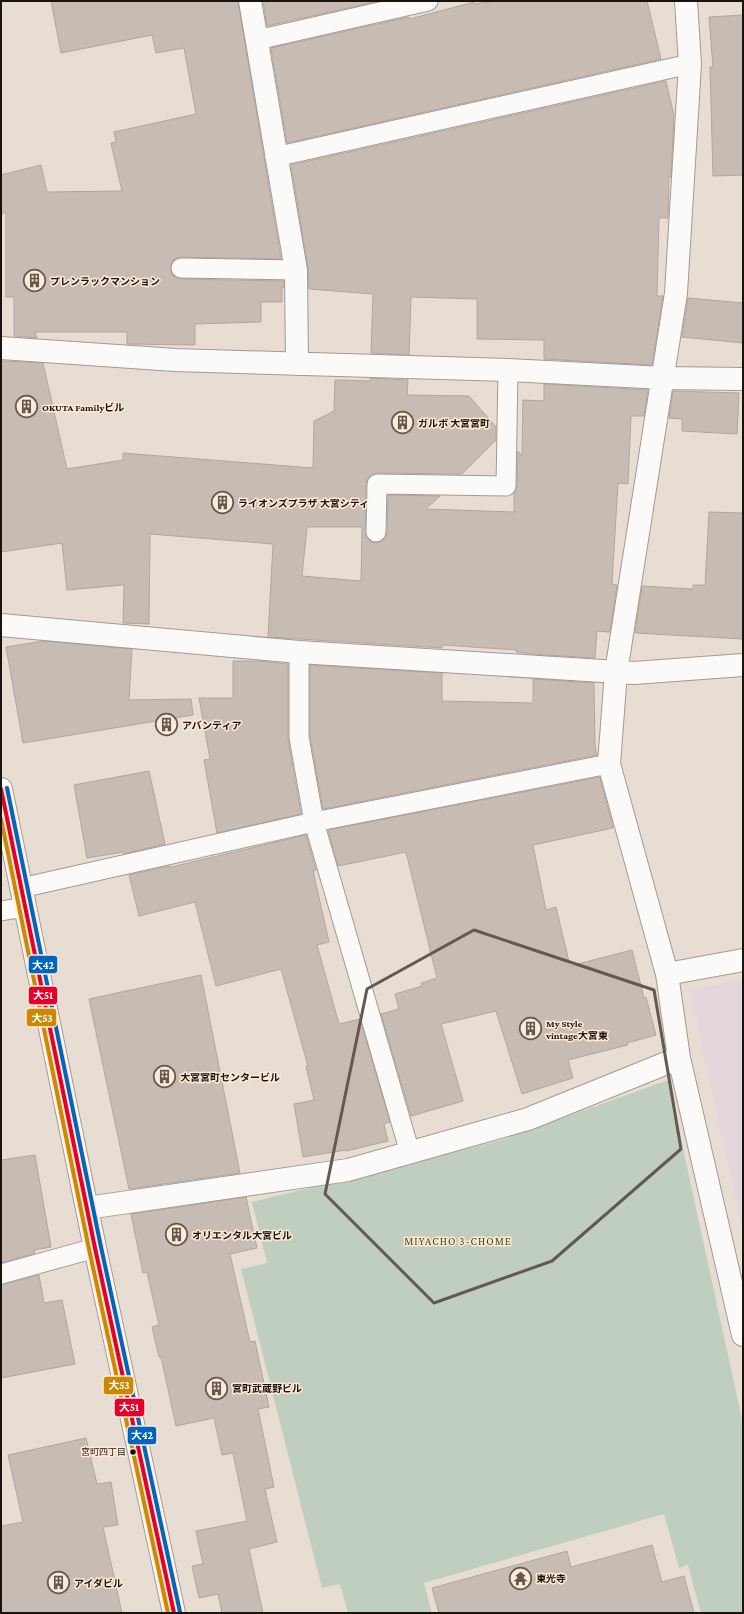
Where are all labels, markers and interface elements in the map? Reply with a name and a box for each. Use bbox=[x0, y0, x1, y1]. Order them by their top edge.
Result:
building icon: プレンラックマンション bbox=[21, 268, 47, 294]
place label: プレンラックマンション bbox=[50, 276, 160, 287]
building icon: OKUTA Familyビル bbox=[14, 394, 40, 420]
place label: OKUTA Familyビル bbox=[42, 402, 124, 413]
building icon: ガルボ 大宮宮町 bbox=[390, 410, 416, 436]
place label: ガルボ 大宮宮町 bbox=[418, 418, 490, 429]
building icon: ライオンズプラザ 大宮シティ bbox=[210, 490, 236, 516]
place label: ライオンズプラザ 大宮シティ bbox=[238, 498, 369, 509]
building icon: アバンティア bbox=[153, 712, 179, 738]
place label: アバンティア bbox=[182, 720, 242, 731]
line badge: 大42 bbox=[28, 955, 58, 974]
text: 大42 bbox=[32, 959, 55, 971]
line badge: 大51 bbox=[28, 986, 58, 1005]
text: 大51 bbox=[33, 989, 53, 1001]
line badge: 大53 bbox=[26, 1008, 57, 1027]
text: 大53 bbox=[31, 1012, 53, 1024]
building icon: My Style vintage大宮東 bbox=[517, 1016, 543, 1042]
place label: My Style vintage大宮東 bbox=[545, 1018, 609, 1041]
building icon: 大宮宮町センタービル bbox=[151, 1064, 177, 1090]
place label: 大宮宮町センタービル bbox=[180, 1072, 280, 1083]
building icon: オリエンタル大宮ビル bbox=[163, 1222, 189, 1248]
place label: オリエンタル大宮ビル bbox=[192, 1230, 292, 1241]
district label: MIYACHO 3-CHOME bbox=[404, 1235, 512, 1247]
building icon: 宮町武蔵野ビル bbox=[203, 1375, 229, 1401]
line badge: 大53 bbox=[103, 1376, 134, 1395]
text: 大53 bbox=[108, 1379, 130, 1391]
place label: 宮町武蔵野ビル bbox=[232, 1383, 302, 1394]
line badge: 大51 bbox=[114, 1398, 145, 1417]
text: 大51 bbox=[119, 1401, 139, 1413]
line badge: 大42 bbox=[127, 1426, 157, 1445]
text: 大42 bbox=[131, 1429, 154, 1441]
place label: 宮町四丁目 bbox=[81, 1447, 126, 1457]
marker: 宮町四丁目 bbox=[128, 1447, 138, 1457]
temple icon: 東光寺 bbox=[508, 1565, 534, 1591]
building icon: アイダビル bbox=[45, 1570, 71, 1596]
place label: 東光寺 bbox=[536, 1573, 566, 1584]
place label: アイダビル bbox=[74, 1578, 123, 1589]

